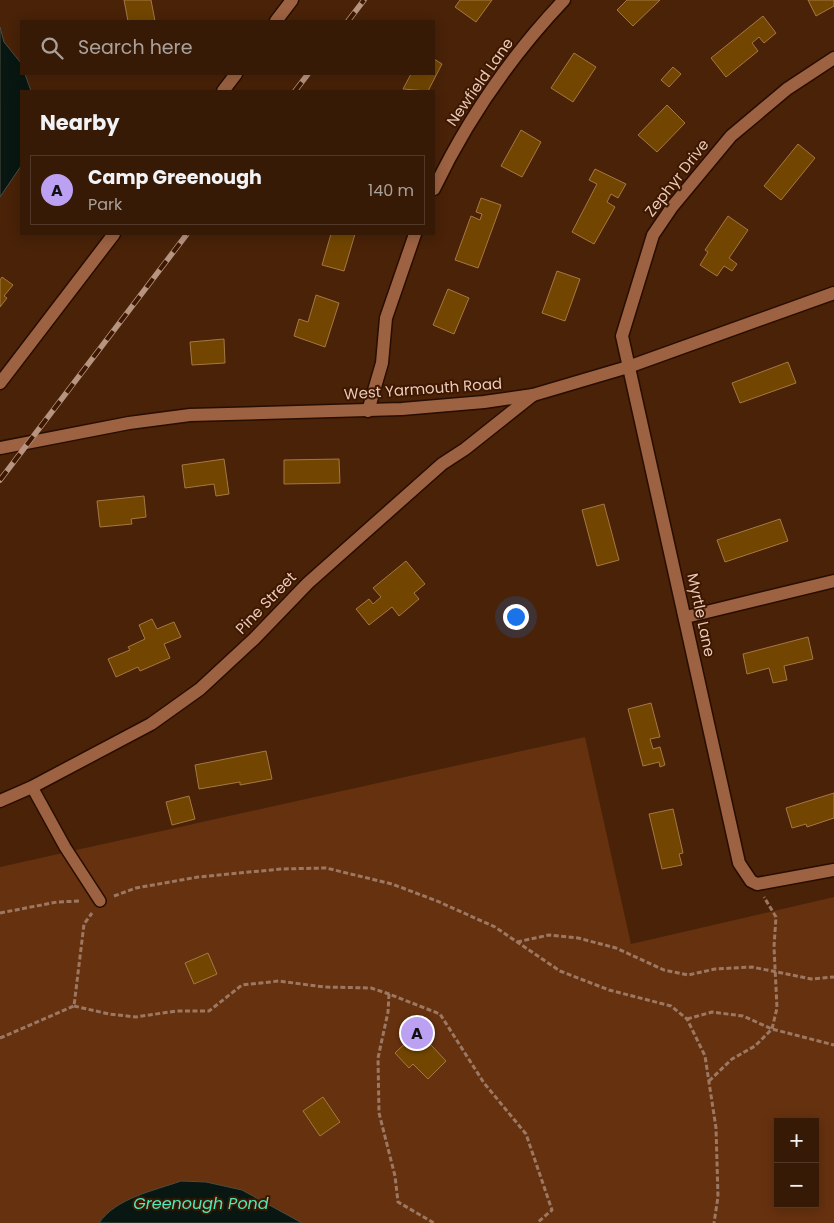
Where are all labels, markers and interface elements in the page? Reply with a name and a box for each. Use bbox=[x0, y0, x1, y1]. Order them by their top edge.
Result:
search box bbox=[20, 20, 435, 75]
street label: Newfield Lane bbox=[441, 33, 518, 130]
icon: search bbox=[38, 34, 66, 62]
text: Search here bbox=[78, 34, 192, 61]
text: Nearby bbox=[40, 108, 120, 137]
street label: Zephyr Drive bbox=[640, 135, 713, 221]
text: Camp Greenough bbox=[88, 164, 262, 191]
text: A bbox=[51, 179, 63, 202]
text: 140 m bbox=[368, 179, 414, 202]
text: Park bbox=[88, 193, 122, 216]
street label: West Yarmouth Road bbox=[343, 373, 503, 405]
street label: Pine Street bbox=[231, 567, 301, 638]
street label: Myrtle Lane bbox=[682, 571, 721, 659]
your location bbox=[503, 604, 529, 630]
pin: A bbox=[401, 1014, 433, 1052]
map controls bbox=[774, 1118, 819, 1208]
button: + bbox=[774, 1118, 819, 1163]
button: − bbox=[774, 1163, 819, 1208]
water label: Greenough Pond bbox=[133, 1192, 269, 1215]

